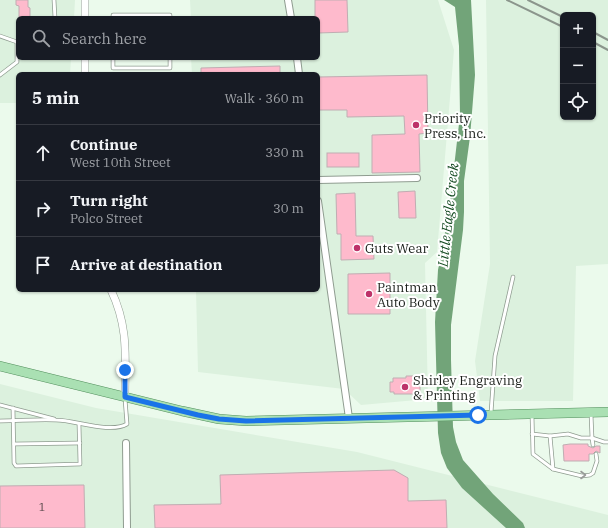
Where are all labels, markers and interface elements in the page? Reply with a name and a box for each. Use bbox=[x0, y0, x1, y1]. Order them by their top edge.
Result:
map controls bbox=[560, 12, 596, 120]
button: + bbox=[560, 12, 596, 48]
search box bbox=[16, 16, 320, 60]
icon: search bbox=[30, 27, 52, 49]
text: Search here bbox=[62, 29, 147, 48]
button: − bbox=[560, 48, 596, 84]
button: locate bbox=[560, 84, 596, 120]
text: 5 min bbox=[32, 87, 80, 109]
text: Walk · 360 m bbox=[225, 90, 304, 107]
place label: Priority Press, Inc. bbox=[424, 110, 486, 142]
marker: Priority Press, Inc. bbox=[411, 120, 421, 130]
text: Continue bbox=[70, 135, 137, 154]
icon: ahead bbox=[32, 142, 54, 164]
text: 330 m bbox=[265, 144, 304, 161]
text: West 10th Street bbox=[70, 154, 171, 171]
water label: Little Eagle Creek bbox=[433, 162, 462, 269]
text: Turn right bbox=[70, 191, 148, 210]
icon: right bbox=[32, 198, 54, 220]
text: 30 m bbox=[273, 200, 304, 217]
text: Polco Street bbox=[70, 210, 143, 227]
place label: Guts Wear bbox=[365, 240, 429, 257]
marker: Guts Wear bbox=[352, 243, 362, 253]
icon: arrive bbox=[32, 254, 54, 276]
text: Arrive at destination bbox=[70, 255, 222, 274]
place label: Paintman Auto Body bbox=[377, 279, 440, 311]
marker: Paintman Auto Body bbox=[364, 289, 374, 299]
route end bbox=[116, 361, 134, 379]
place label: Shirley Engraving & Printing bbox=[413, 372, 522, 404]
marker: Shirley Engraving & Printing bbox=[400, 382, 410, 392]
route start bbox=[469, 406, 487, 424]
one-way arrow bbox=[580, 471, 586, 479]
house number: 1 bbox=[39, 500, 45, 514]

